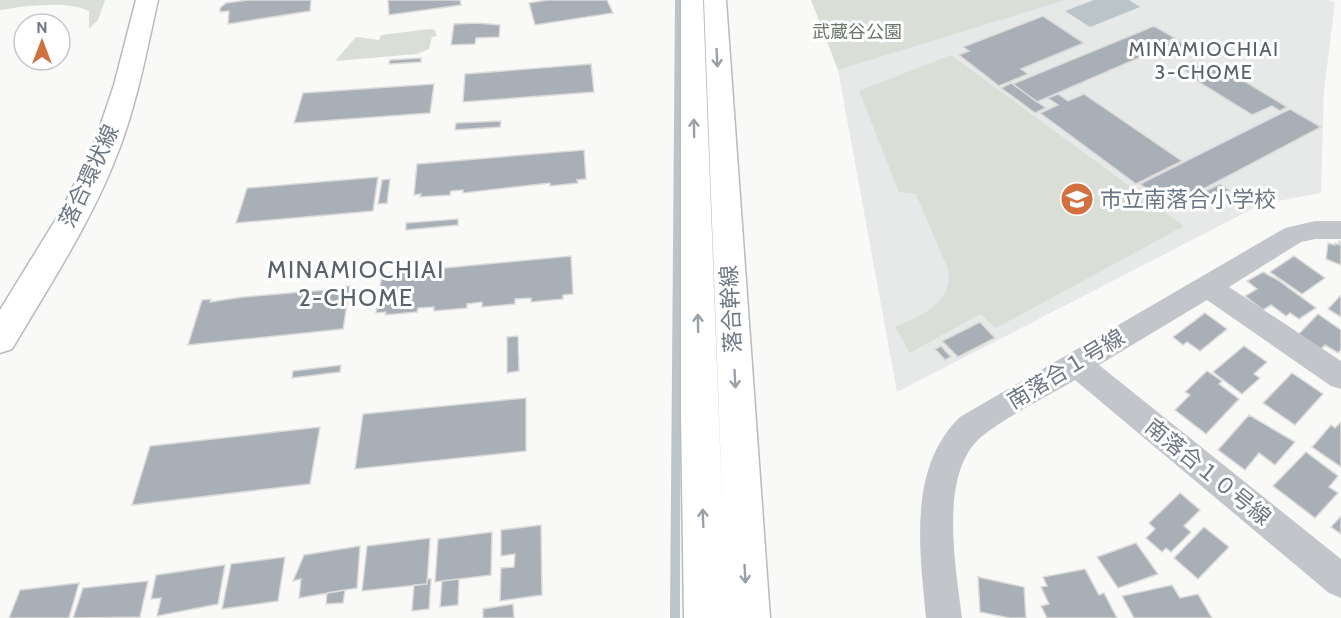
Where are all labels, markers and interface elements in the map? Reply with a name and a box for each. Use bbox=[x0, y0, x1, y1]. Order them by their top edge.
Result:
north arrow bbox=[12, 12, 72, 72]
text: N bbox=[36, 18, 48, 37]
park label: 武蔵谷公園 bbox=[812, 21, 902, 43]
district label: MINAMIOCHIAI 3-CHOME bbox=[1128, 37, 1280, 84]
one-way arrow bbox=[712, 48, 723, 68]
one-way arrow bbox=[688, 118, 700, 138]
street label: 落合環状線 bbox=[54, 120, 124, 232]
school or university icon: 市立南落合小学校 bbox=[1059, 181, 1095, 217]
place label: 市立南落合小学校 bbox=[1100, 186, 1276, 213]
district label: MINAMIOCHIAI 2-CHOME bbox=[267, 255, 445, 312]
street label: 落合幹線 bbox=[715, 264, 747, 354]
one-way arrow bbox=[692, 313, 703, 333]
street label: 南落合１号線 bbox=[1002, 323, 1130, 415]
one-way arrow bbox=[730, 368, 741, 388]
street label: 南落合１０号線 bbox=[1140, 413, 1276, 531]
one-way arrow bbox=[697, 508, 708, 528]
one-way arrow bbox=[740, 563, 751, 583]

